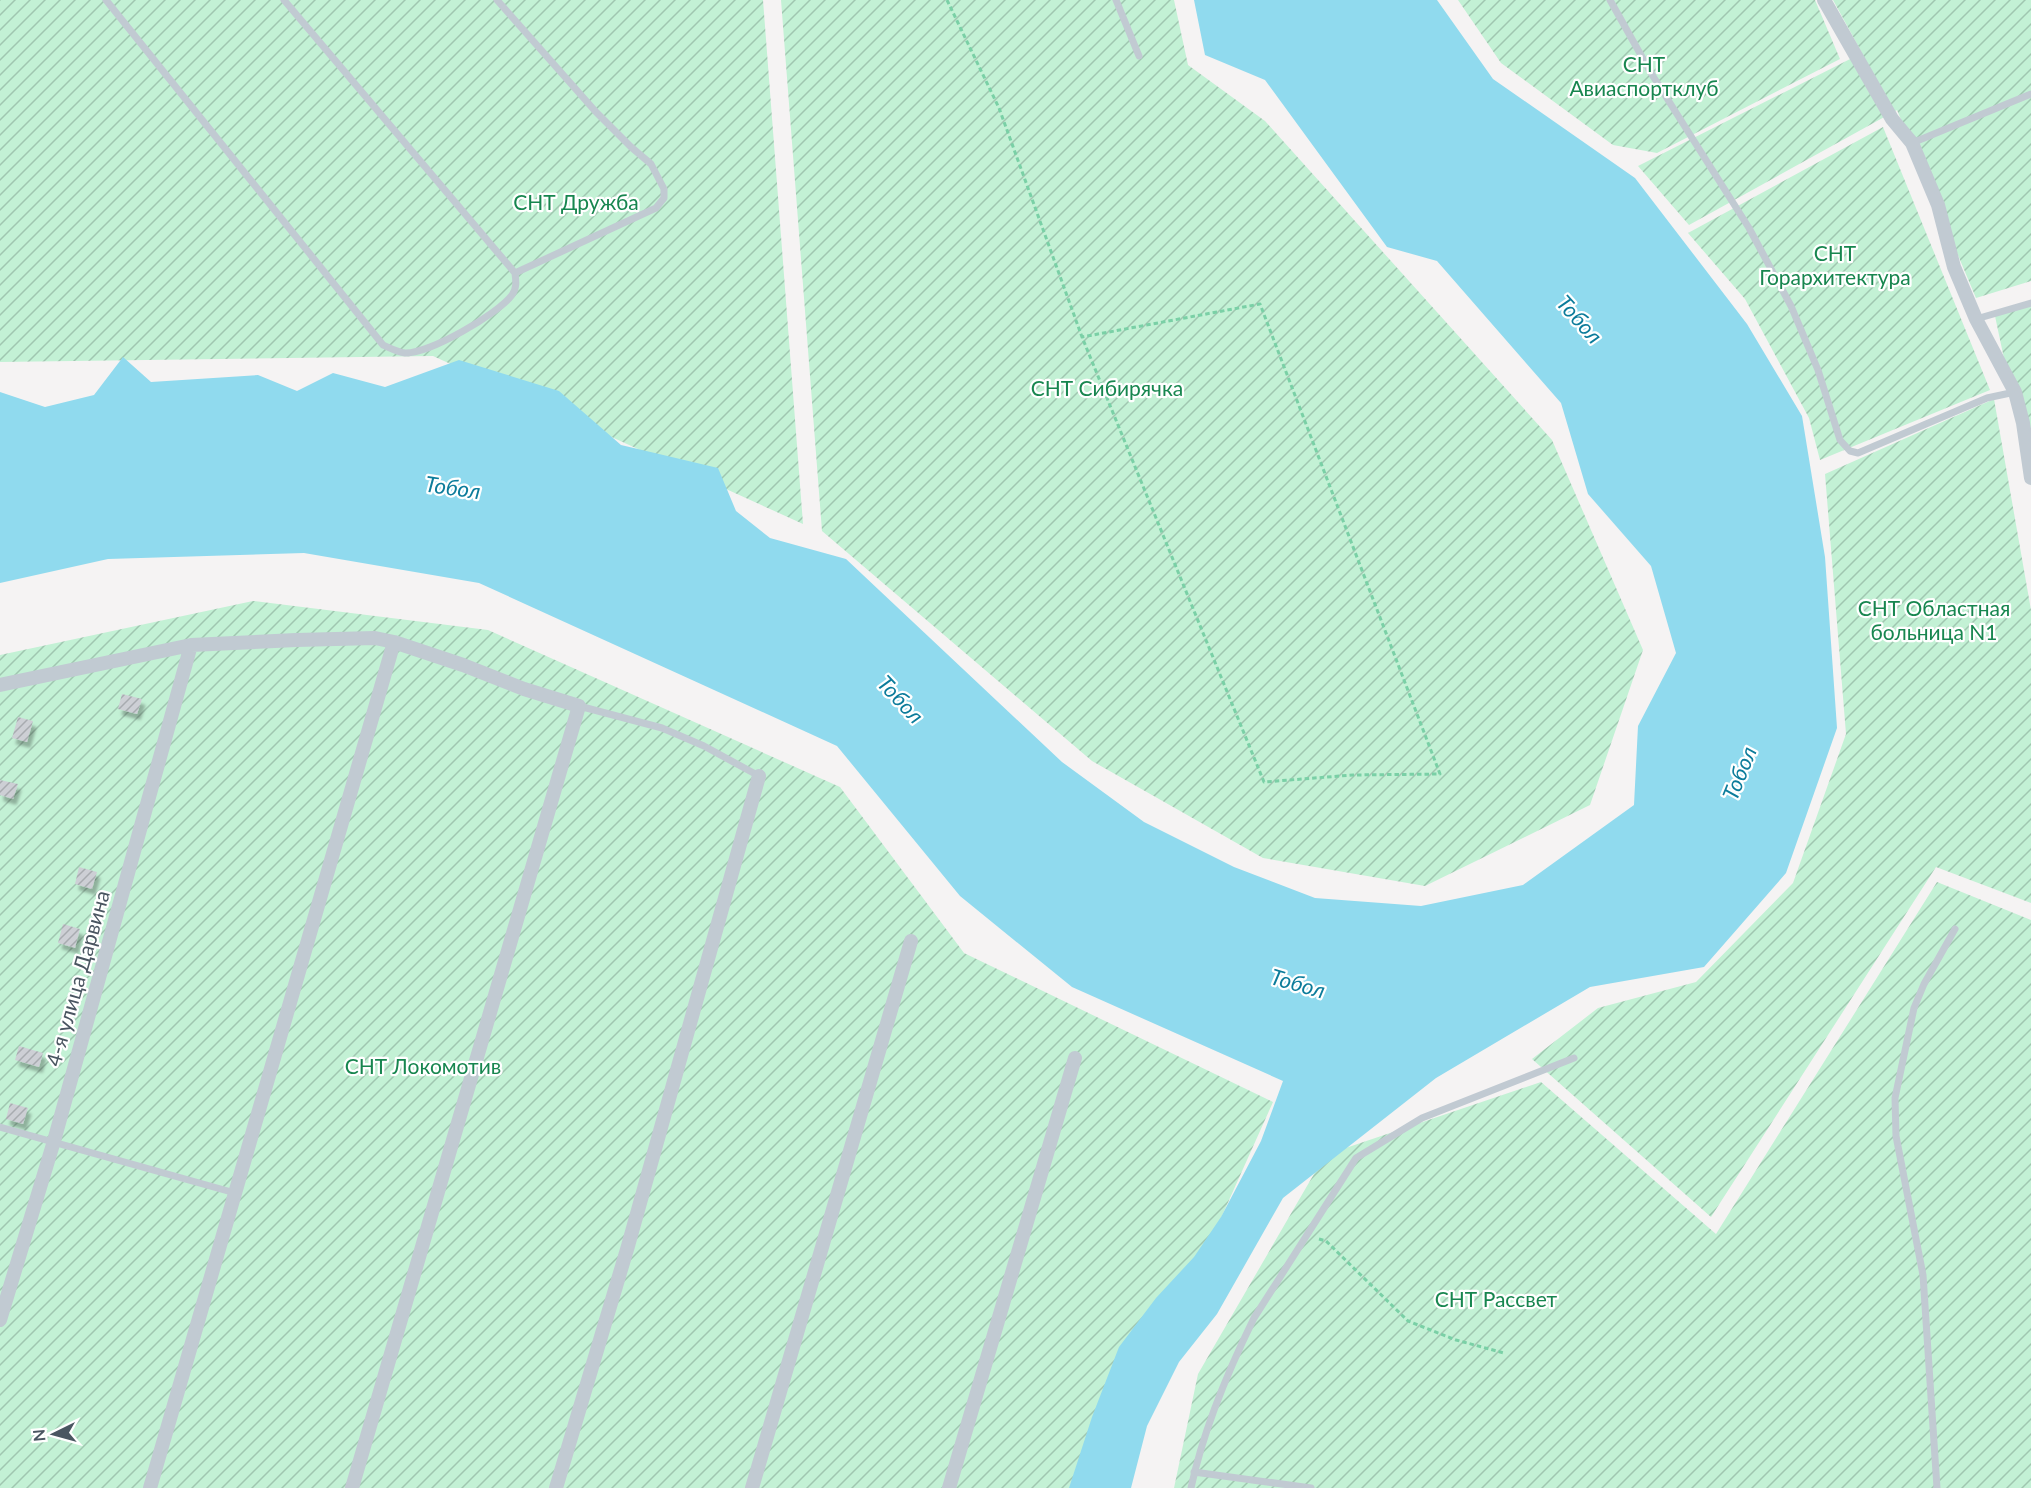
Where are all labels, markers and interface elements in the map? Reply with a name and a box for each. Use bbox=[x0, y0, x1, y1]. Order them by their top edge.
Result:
park label: СНТ Авиаспортклуб bbox=[1569, 51, 1719, 100]
park label: СНТ Дружба bbox=[513, 189, 639, 214]
park label: СНТ Горархитектура bbox=[1759, 240, 1911, 289]
water label: Тобол bbox=[1551, 289, 1609, 349]
park label: СНТ Сибирячка bbox=[1031, 375, 1183, 400]
water label: Тобол bbox=[424, 470, 482, 504]
park label: СНТ Областная больница N1 bbox=[1858, 595, 2010, 644]
water label: Тобол bbox=[872, 669, 930, 729]
water label: Тобол bbox=[1716, 742, 1762, 804]
street label: 4-я улица Дарвина bbox=[40, 887, 114, 1069]
water label: Тобол bbox=[1268, 962, 1328, 1004]
park label: СНТ Локомотив bbox=[345, 1053, 501, 1078]
park label: СНТ Рассвет bbox=[1435, 1286, 1558, 1311]
north arrow bbox=[24, 1404, 84, 1464]
text: N bbox=[29, 1428, 49, 1442]

